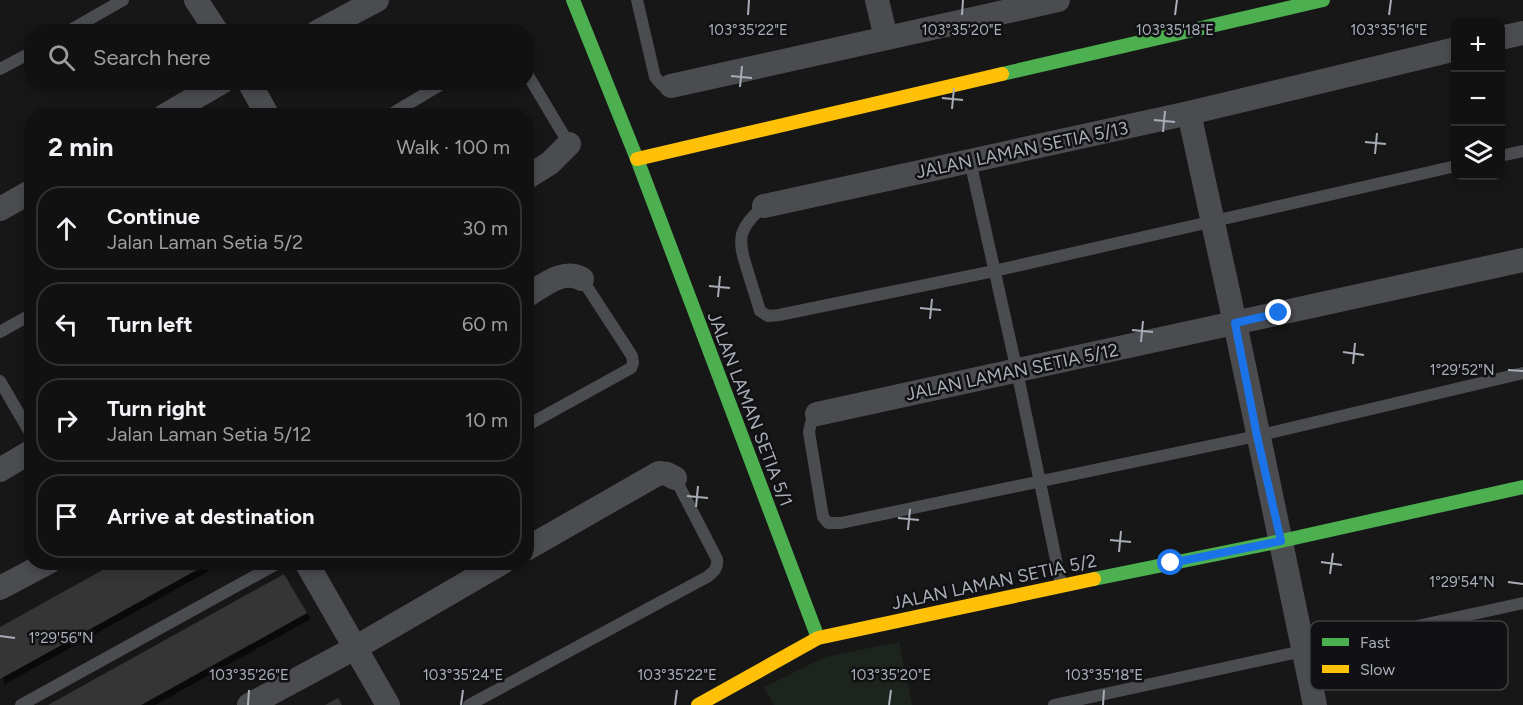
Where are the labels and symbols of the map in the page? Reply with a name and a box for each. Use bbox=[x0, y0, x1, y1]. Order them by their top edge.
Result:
text: 103°35'22"E bbox=[708, 21, 788, 39]
text: 103°35'20"E bbox=[922, 21, 1002, 39]
text: 103°35'18"E bbox=[1136, 21, 1214, 39]
text: 103°35'16"E bbox=[1350, 21, 1428, 39]
street label: JALAN LAMAN SETIA 5/13 bbox=[914, 117, 1130, 183]
route end bbox=[1265, 299, 1291, 325]
street label: JALAN LAMAN SETIA 5/1 bbox=[703, 309, 797, 509]
street label: JALAN LAMAN SETIA 5/12 bbox=[904, 339, 1120, 405]
text: 1°29'52"N bbox=[1429, 361, 1495, 379]
street label: JALAN LAMAN SETIA 5/2 bbox=[889, 549, 1099, 615]
route start bbox=[1157, 549, 1183, 575]
text: 1°29'54"N bbox=[1429, 573, 1495, 591]
legend bbox=[1310, 621, 1508, 690]
text: 1°29'56"N bbox=[28, 629, 94, 647]
text: Fast bbox=[1360, 633, 1390, 652]
text: Slow bbox=[1360, 660, 1395, 679]
text: 103°35'26"E bbox=[209, 666, 289, 684]
text: 103°35'24"E bbox=[423, 666, 503, 684]
text: 103°35'22"E bbox=[637, 666, 717, 684]
text: 103°35'20"E bbox=[851, 666, 931, 684]
text: 103°35'18"E bbox=[1065, 666, 1143, 684]

